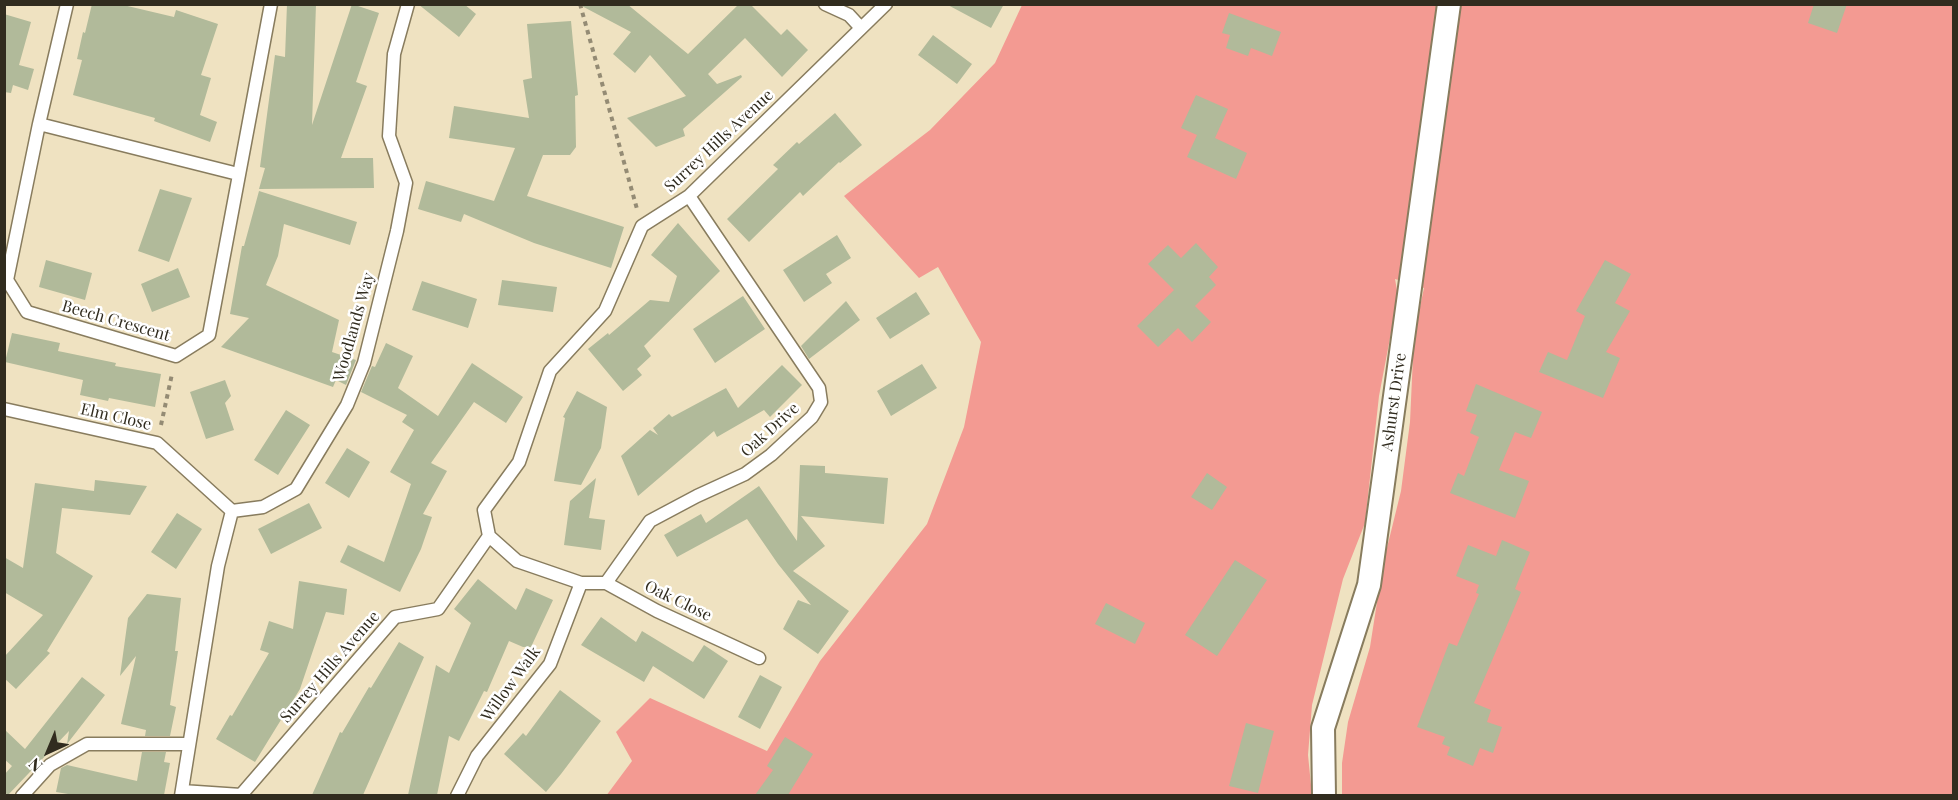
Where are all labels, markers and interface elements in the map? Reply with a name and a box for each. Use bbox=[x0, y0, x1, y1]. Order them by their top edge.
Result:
street label: Surrey Hills Avenue bbox=[661, 86, 777, 196]
street label: Woodlands Way bbox=[329, 270, 379, 384]
street label: Beech Crescent bbox=[60, 296, 172, 346]
street label: Ashurst Drive bbox=[1378, 352, 1410, 452]
street label: Oak Drive bbox=[737, 399, 803, 461]
street label: Elm Close bbox=[79, 400, 153, 434]
street label: Oak Close bbox=[641, 577, 715, 625]
street label: Surrey Hills Avenue bbox=[276, 607, 384, 727]
street label: Willow Walk bbox=[477, 643, 545, 725]
north arrow bbox=[18, 722, 78, 782]
text: N bbox=[24, 754, 47, 777]

